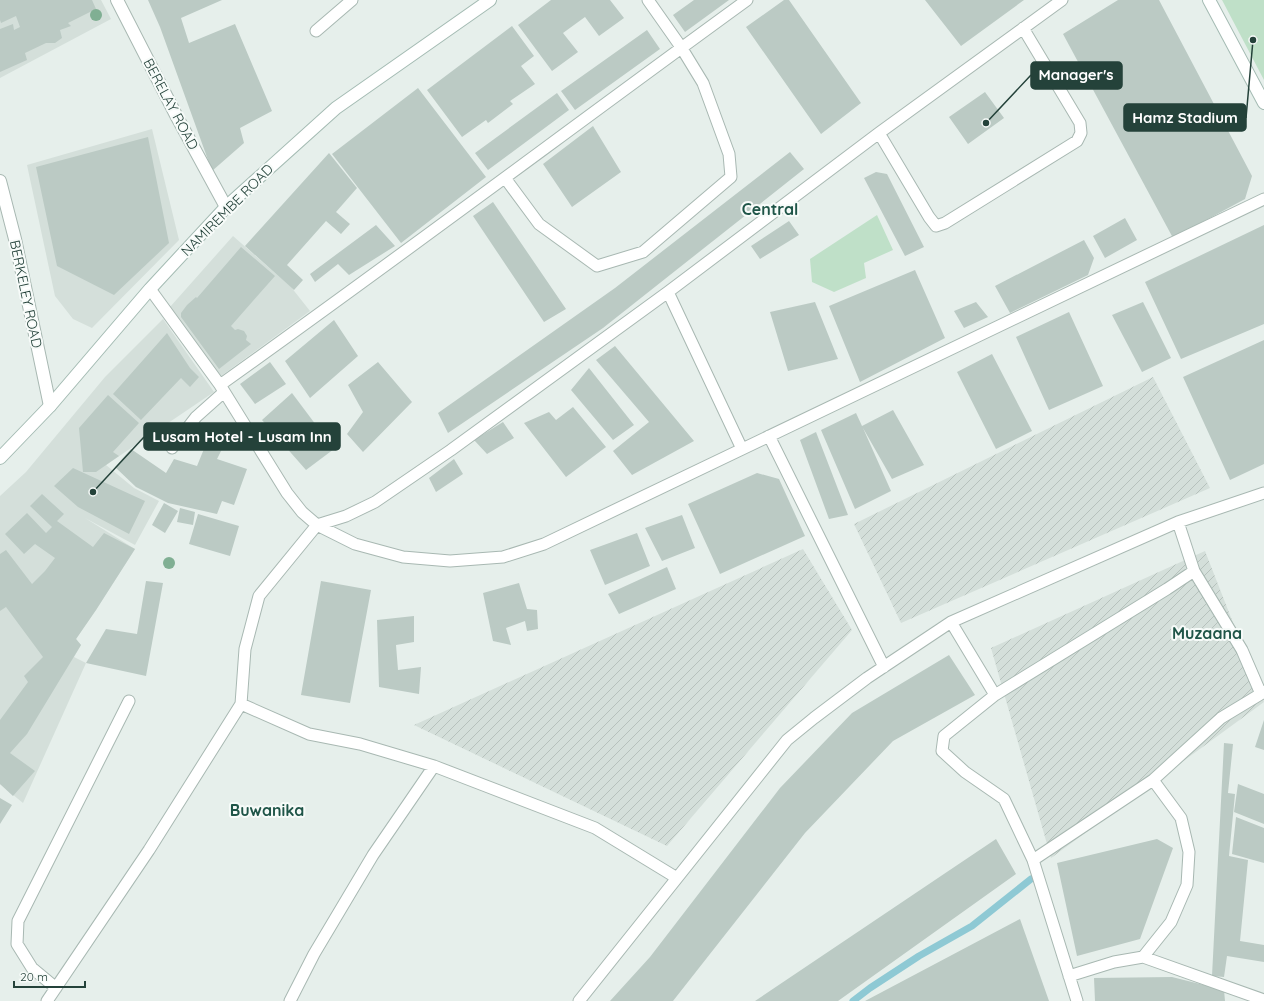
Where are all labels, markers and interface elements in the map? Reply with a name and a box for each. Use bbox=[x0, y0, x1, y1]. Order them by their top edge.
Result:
street label: BERELAY ROAD bbox=[139, 55, 203, 153]
callout: Manager's bbox=[1031, 62, 1122, 89]
text: Manager's bbox=[1038, 65, 1114, 84]
callout: Hamz Stadium bbox=[1124, 104, 1246, 131]
text: Hamz Stadium bbox=[1132, 108, 1238, 127]
street label: NAMIREMBE ROAD bbox=[177, 160, 277, 260]
district label: Central bbox=[742, 199, 798, 219]
street label: BERKELEY ROAD bbox=[6, 238, 46, 350]
callout: Lusam Hotel - Lusam Inn bbox=[144, 423, 340, 450]
text: Lusam Hotel - Lusam Inn bbox=[152, 427, 332, 446]
district label: Muzaana bbox=[1172, 623, 1242, 643]
district label: Buwanika bbox=[230, 800, 304, 820]
scale bar bbox=[14, 963, 85, 989]
text: 20 m bbox=[20, 969, 48, 984]

